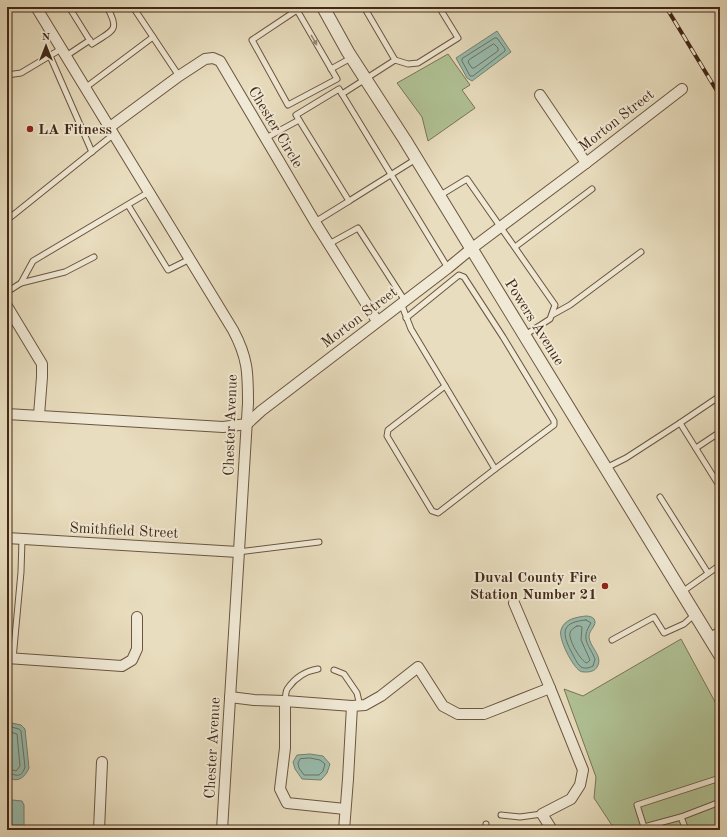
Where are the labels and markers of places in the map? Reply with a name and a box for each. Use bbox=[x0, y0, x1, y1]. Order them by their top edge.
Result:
place label: LA Fitness bbox=[38, 123, 112, 138]
marker: LA Fitness bbox=[25, 124, 35, 134]
place label: Duval County Fire Station Number 21 bbox=[470, 571, 597, 603]
marker: Duval County Fire Station Number 21 bbox=[600, 581, 610, 591]

